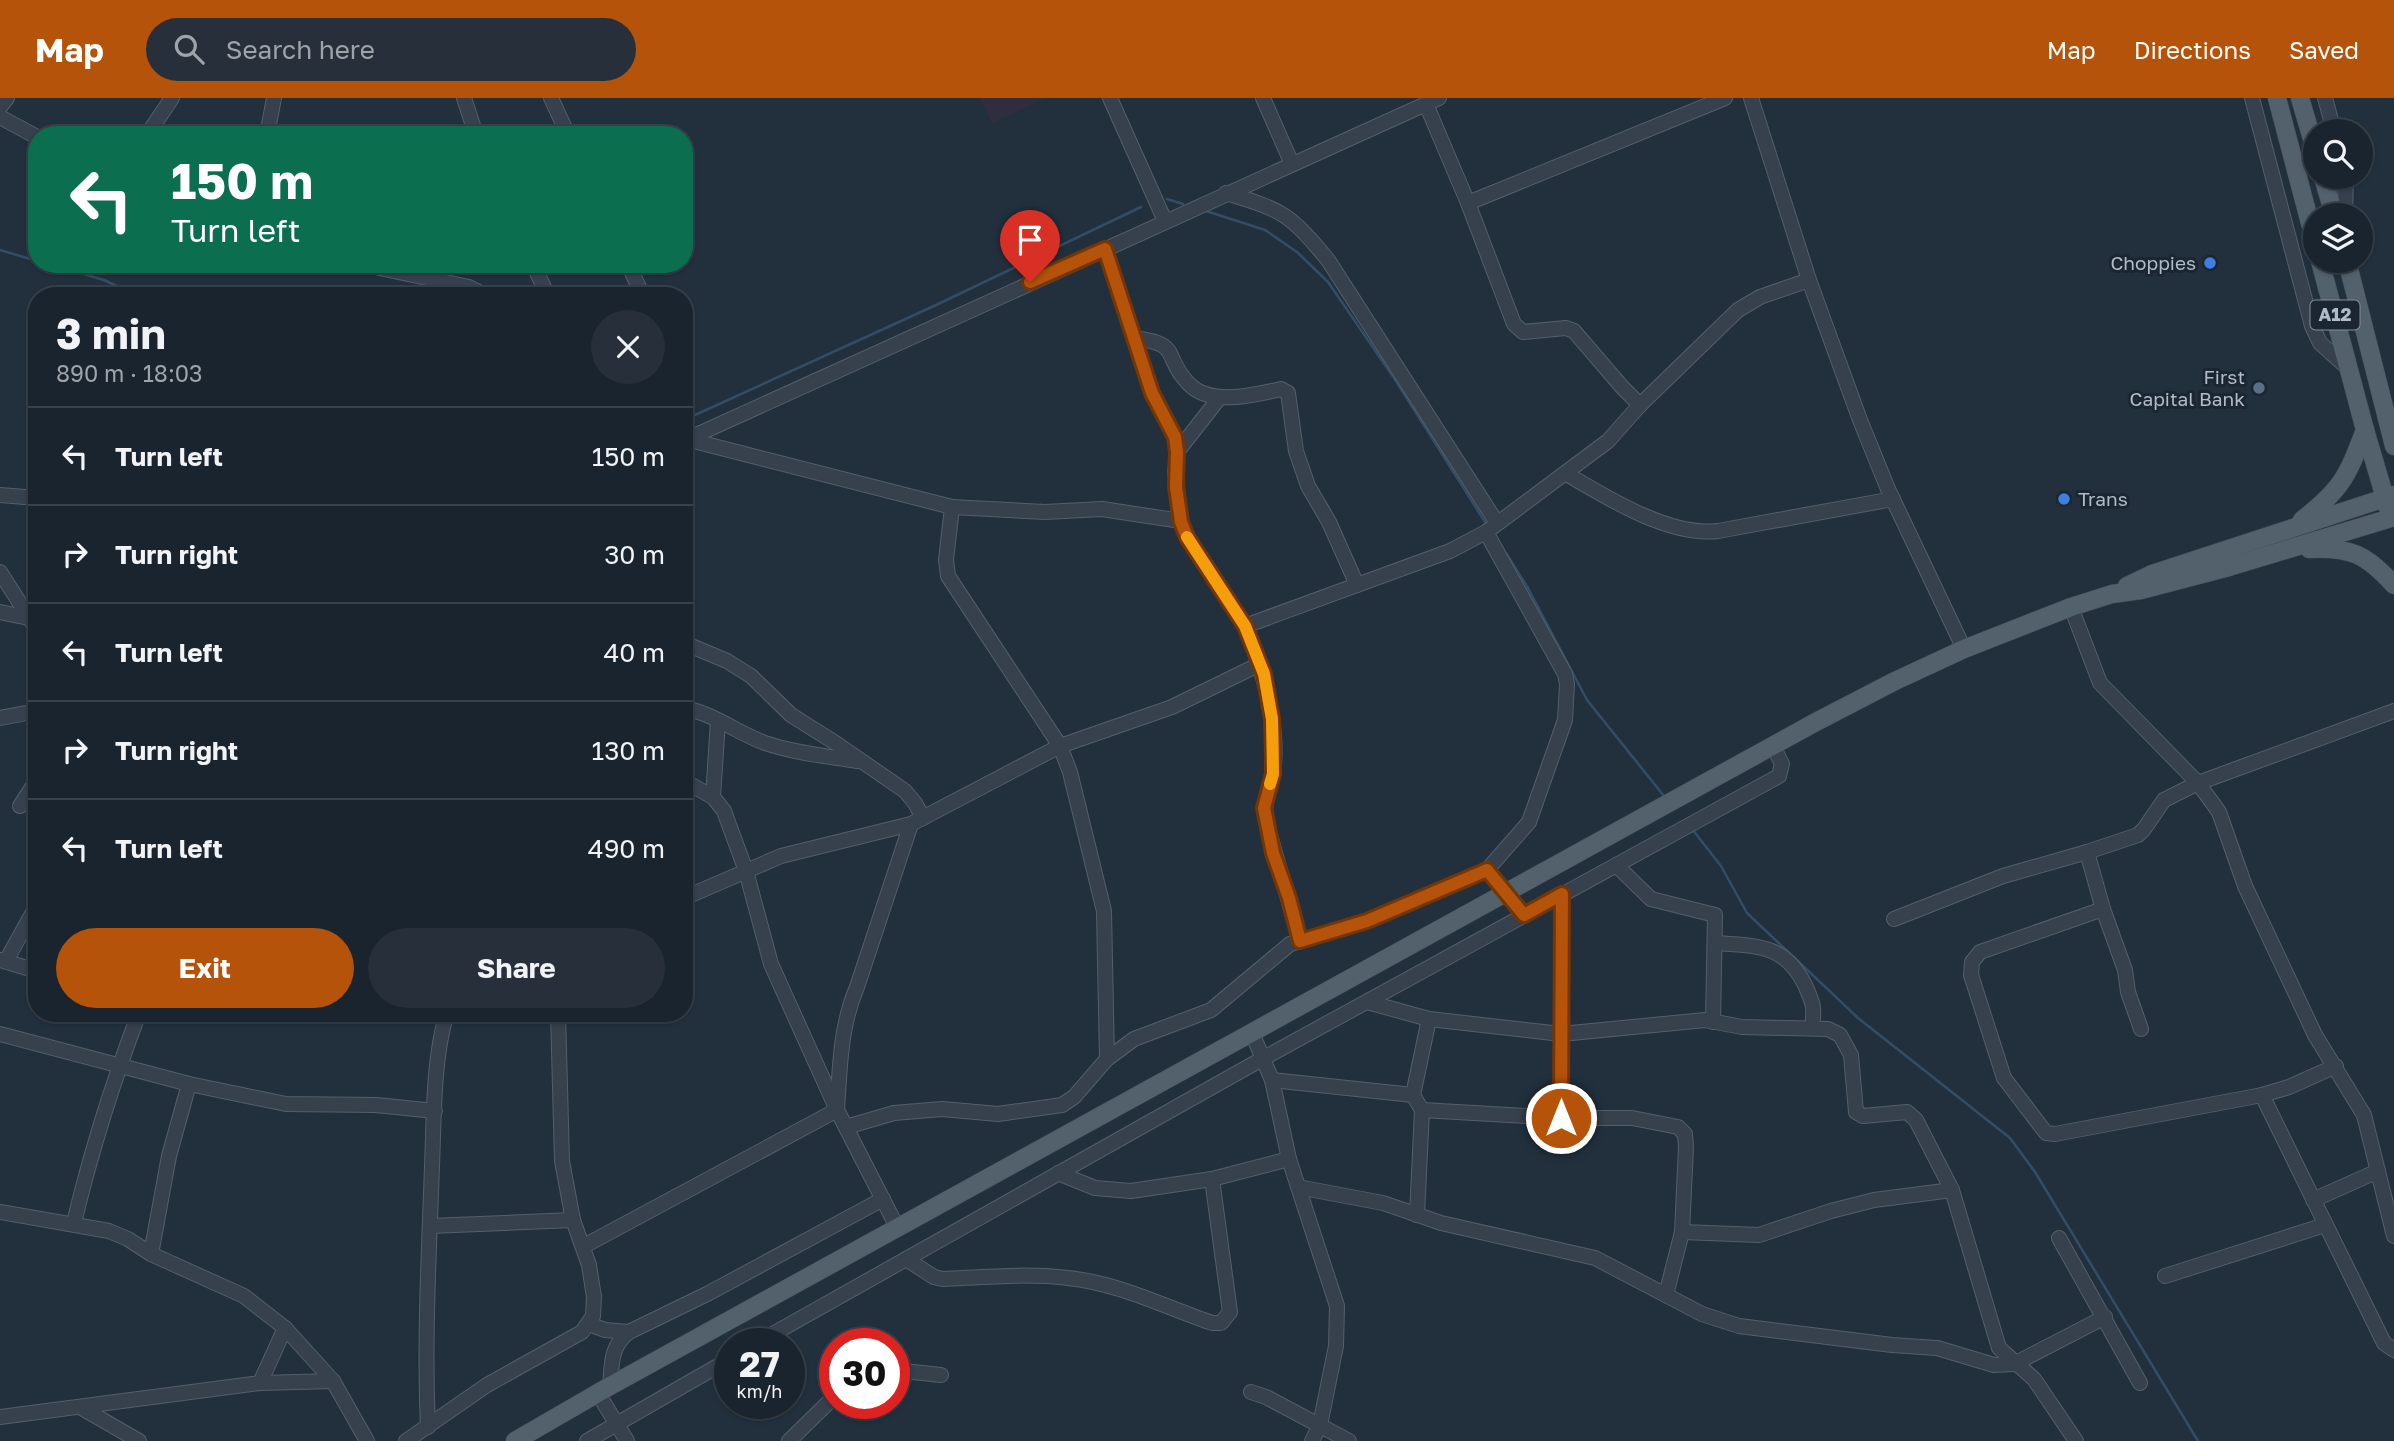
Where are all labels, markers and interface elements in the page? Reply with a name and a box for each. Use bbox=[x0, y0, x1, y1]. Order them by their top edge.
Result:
search box bbox=[146, 18, 636, 81]
text: Map bbox=[35, 30, 104, 69]
icon: search bbox=[170, 30, 208, 68]
text: Search here bbox=[226, 34, 375, 65]
text: Map bbox=[2047, 35, 2096, 64]
text: Directions bbox=[2134, 35, 2251, 64]
text: Saved bbox=[2289, 35, 2359, 64]
map controls bbox=[2303, 119, 2373, 273]
button: search bbox=[2303, 119, 2373, 189]
text: 150 m bbox=[171, 151, 313, 210]
icon: left bbox=[56, 154, 147, 245]
button: layers bbox=[2303, 203, 2373, 273]
pin bbox=[1000, 210, 1060, 282]
text: Turn left bbox=[171, 211, 300, 249]
icon: arrive bbox=[1011, 221, 1049, 259]
place label: Choppies bbox=[2110, 251, 2196, 274]
marker: Choppies bbox=[2202, 255, 2218, 271]
road number: A12 bbox=[2310, 300, 2360, 330]
text: 3 min bbox=[56, 308, 166, 358]
button: close bbox=[591, 310, 665, 384]
text: 890 m · 18:03 bbox=[56, 359, 203, 387]
place label: First Capital Bank bbox=[2130, 365, 2245, 410]
marker: First Capital Bank bbox=[2251, 380, 2267, 396]
icon: left bbox=[56, 437, 94, 475]
text: Turn left bbox=[115, 441, 223, 472]
text: 150 m bbox=[592, 441, 665, 472]
place label: Trans bbox=[2078, 487, 2128, 510]
marker: Trans bbox=[2056, 491, 2072, 507]
icon: right bbox=[56, 535, 94, 573]
text: Turn right bbox=[115, 539, 238, 570]
text: 30 m bbox=[604, 539, 665, 570]
icon: left bbox=[56, 633, 94, 671]
text: Turn left bbox=[115, 637, 223, 668]
text: 40 m bbox=[604, 637, 665, 668]
icon: right bbox=[56, 731, 94, 769]
text: Turn right bbox=[115, 735, 238, 766]
text: 130 m bbox=[592, 735, 665, 766]
icon: left bbox=[56, 829, 94, 867]
text: Turn left bbox=[115, 833, 223, 864]
text: 490 m bbox=[588, 833, 665, 864]
button: Exit bbox=[56, 928, 354, 1008]
button: Share bbox=[368, 928, 665, 1008]
position arrow bbox=[1524, 1081, 1598, 1155]
speed limit sign: 30 bbox=[819, 1328, 910, 1419]
text: 27 bbox=[739, 1343, 780, 1385]
text: km/h bbox=[737, 1380, 782, 1402]

